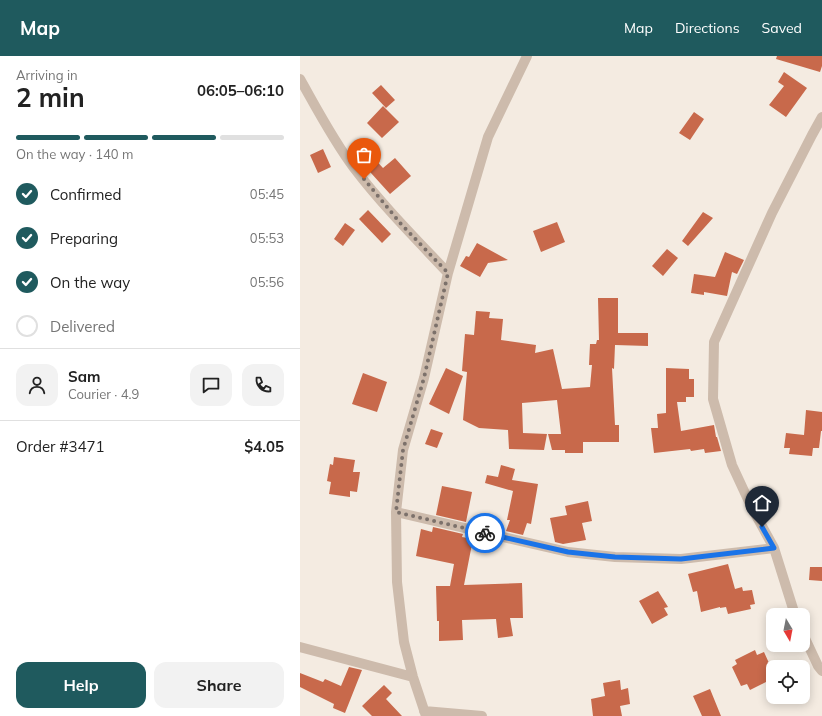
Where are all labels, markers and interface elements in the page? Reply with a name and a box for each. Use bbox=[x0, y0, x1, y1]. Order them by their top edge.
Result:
text: Map bbox=[20, 16, 60, 40]
text: Map bbox=[624, 19, 653, 37]
text: Directions bbox=[675, 19, 740, 37]
text: Saved bbox=[762, 19, 802, 37]
text: Arriving in bbox=[16, 67, 78, 83]
text: 2 min bbox=[16, 81, 85, 114]
text: 06:05–06:10 bbox=[197, 81, 284, 100]
pin bbox=[347, 138, 381, 179]
icon: bag bbox=[353, 144, 375, 166]
text: On the way · 140 m bbox=[16, 146, 133, 162]
icon: check bbox=[16, 183, 38, 205]
text: Confirmed bbox=[50, 185, 121, 204]
text: 05:45 bbox=[250, 186, 284, 202]
icon: check bbox=[16, 227, 38, 249]
text: Preparing bbox=[50, 229, 118, 248]
text: 05:53 bbox=[250, 230, 284, 246]
icon: check bbox=[16, 271, 38, 293]
text: On the way bbox=[50, 273, 130, 292]
text: 05:56 bbox=[250, 274, 284, 290]
text: Delivered bbox=[50, 317, 115, 336]
button: person bbox=[16, 364, 58, 406]
button: chat bbox=[190, 364, 232, 406]
button: phone bbox=[242, 364, 284, 406]
text: Sam bbox=[68, 367, 100, 386]
text: Courier · 4.9 bbox=[68, 386, 139, 402]
text: Order #3471 bbox=[16, 437, 104, 456]
text: $4.05 bbox=[244, 437, 284, 456]
pin bbox=[745, 486, 779, 527]
icon: home bbox=[751, 492, 773, 514]
courier bbox=[465, 513, 505, 553]
icon: bike bbox=[474, 522, 496, 544]
north arrow bbox=[766, 608, 810, 652]
map controls bbox=[766, 608, 810, 704]
button: locate bbox=[766, 660, 810, 704]
button: Help bbox=[16, 662, 146, 708]
button: Share bbox=[154, 662, 284, 708]

